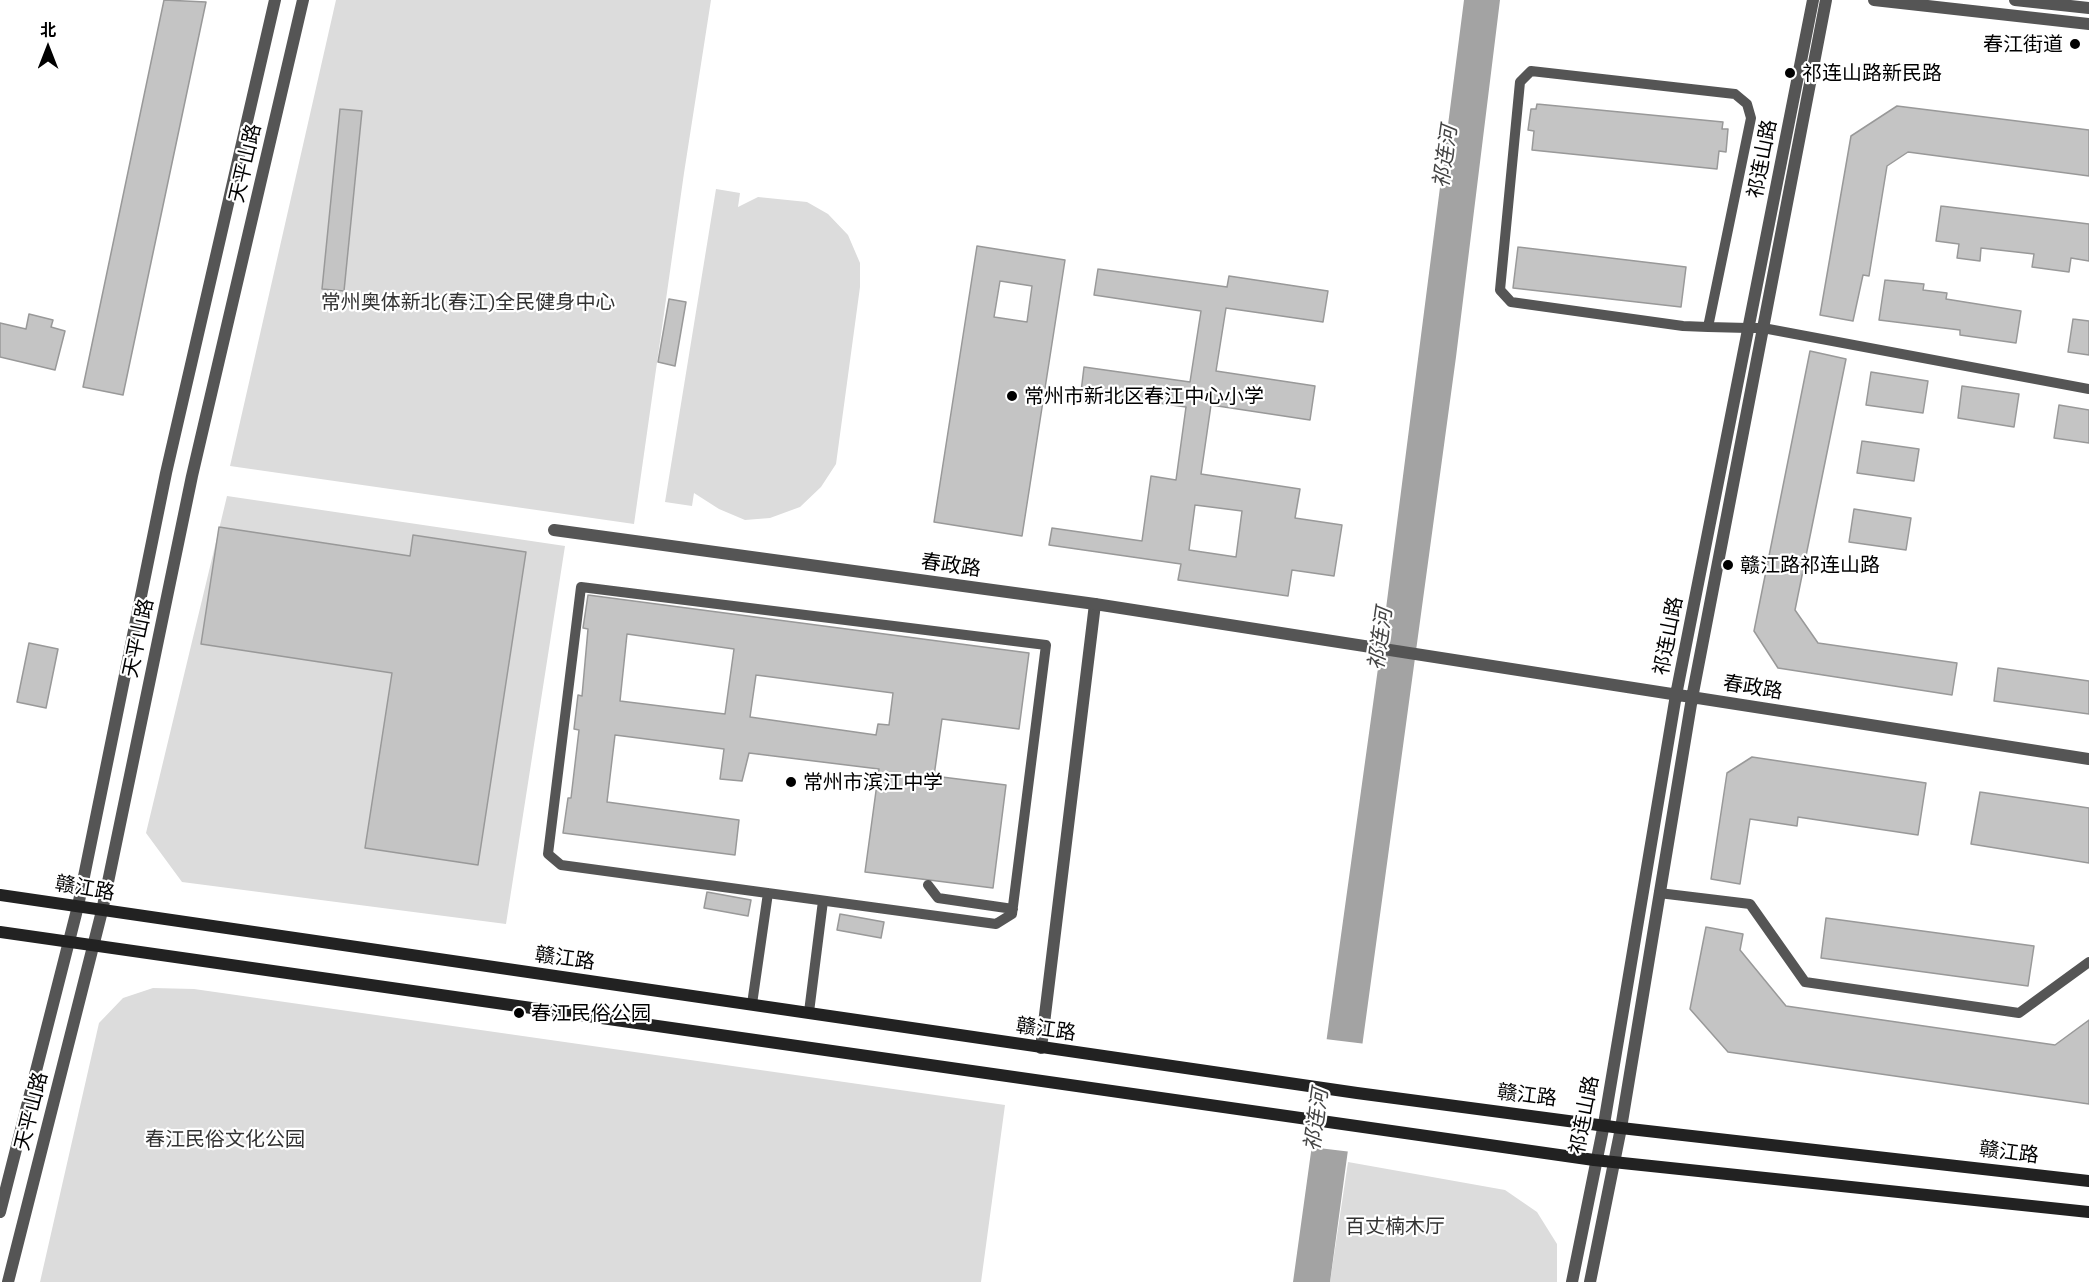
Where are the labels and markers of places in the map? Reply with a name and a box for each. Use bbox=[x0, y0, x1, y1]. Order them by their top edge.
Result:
place label: 春江街道 bbox=[1983, 32, 2063, 56]
marker: 春江街道 bbox=[2068, 37, 2082, 51]
place label: 祁连山路新民路 bbox=[1802, 61, 1942, 85]
marker: 祁连山路新民路 bbox=[1783, 66, 1797, 80]
place label: 常州市新北区春江中心小学 bbox=[1024, 384, 1264, 408]
marker: 常州市新北区春江中心小学 bbox=[1005, 389, 1019, 403]
place label: 赣江路祁连山路 bbox=[1740, 553, 1880, 577]
marker: 赣江路祁连山路 bbox=[1721, 558, 1735, 572]
place label: 常州市滨江中学 bbox=[803, 770, 943, 794]
marker: 常州市滨江中学 bbox=[784, 775, 798, 789]
place label: 春江民俗公园 bbox=[531, 1001, 651, 1025]
marker: 春江民俗公园 bbox=[512, 1006, 526, 1020]

